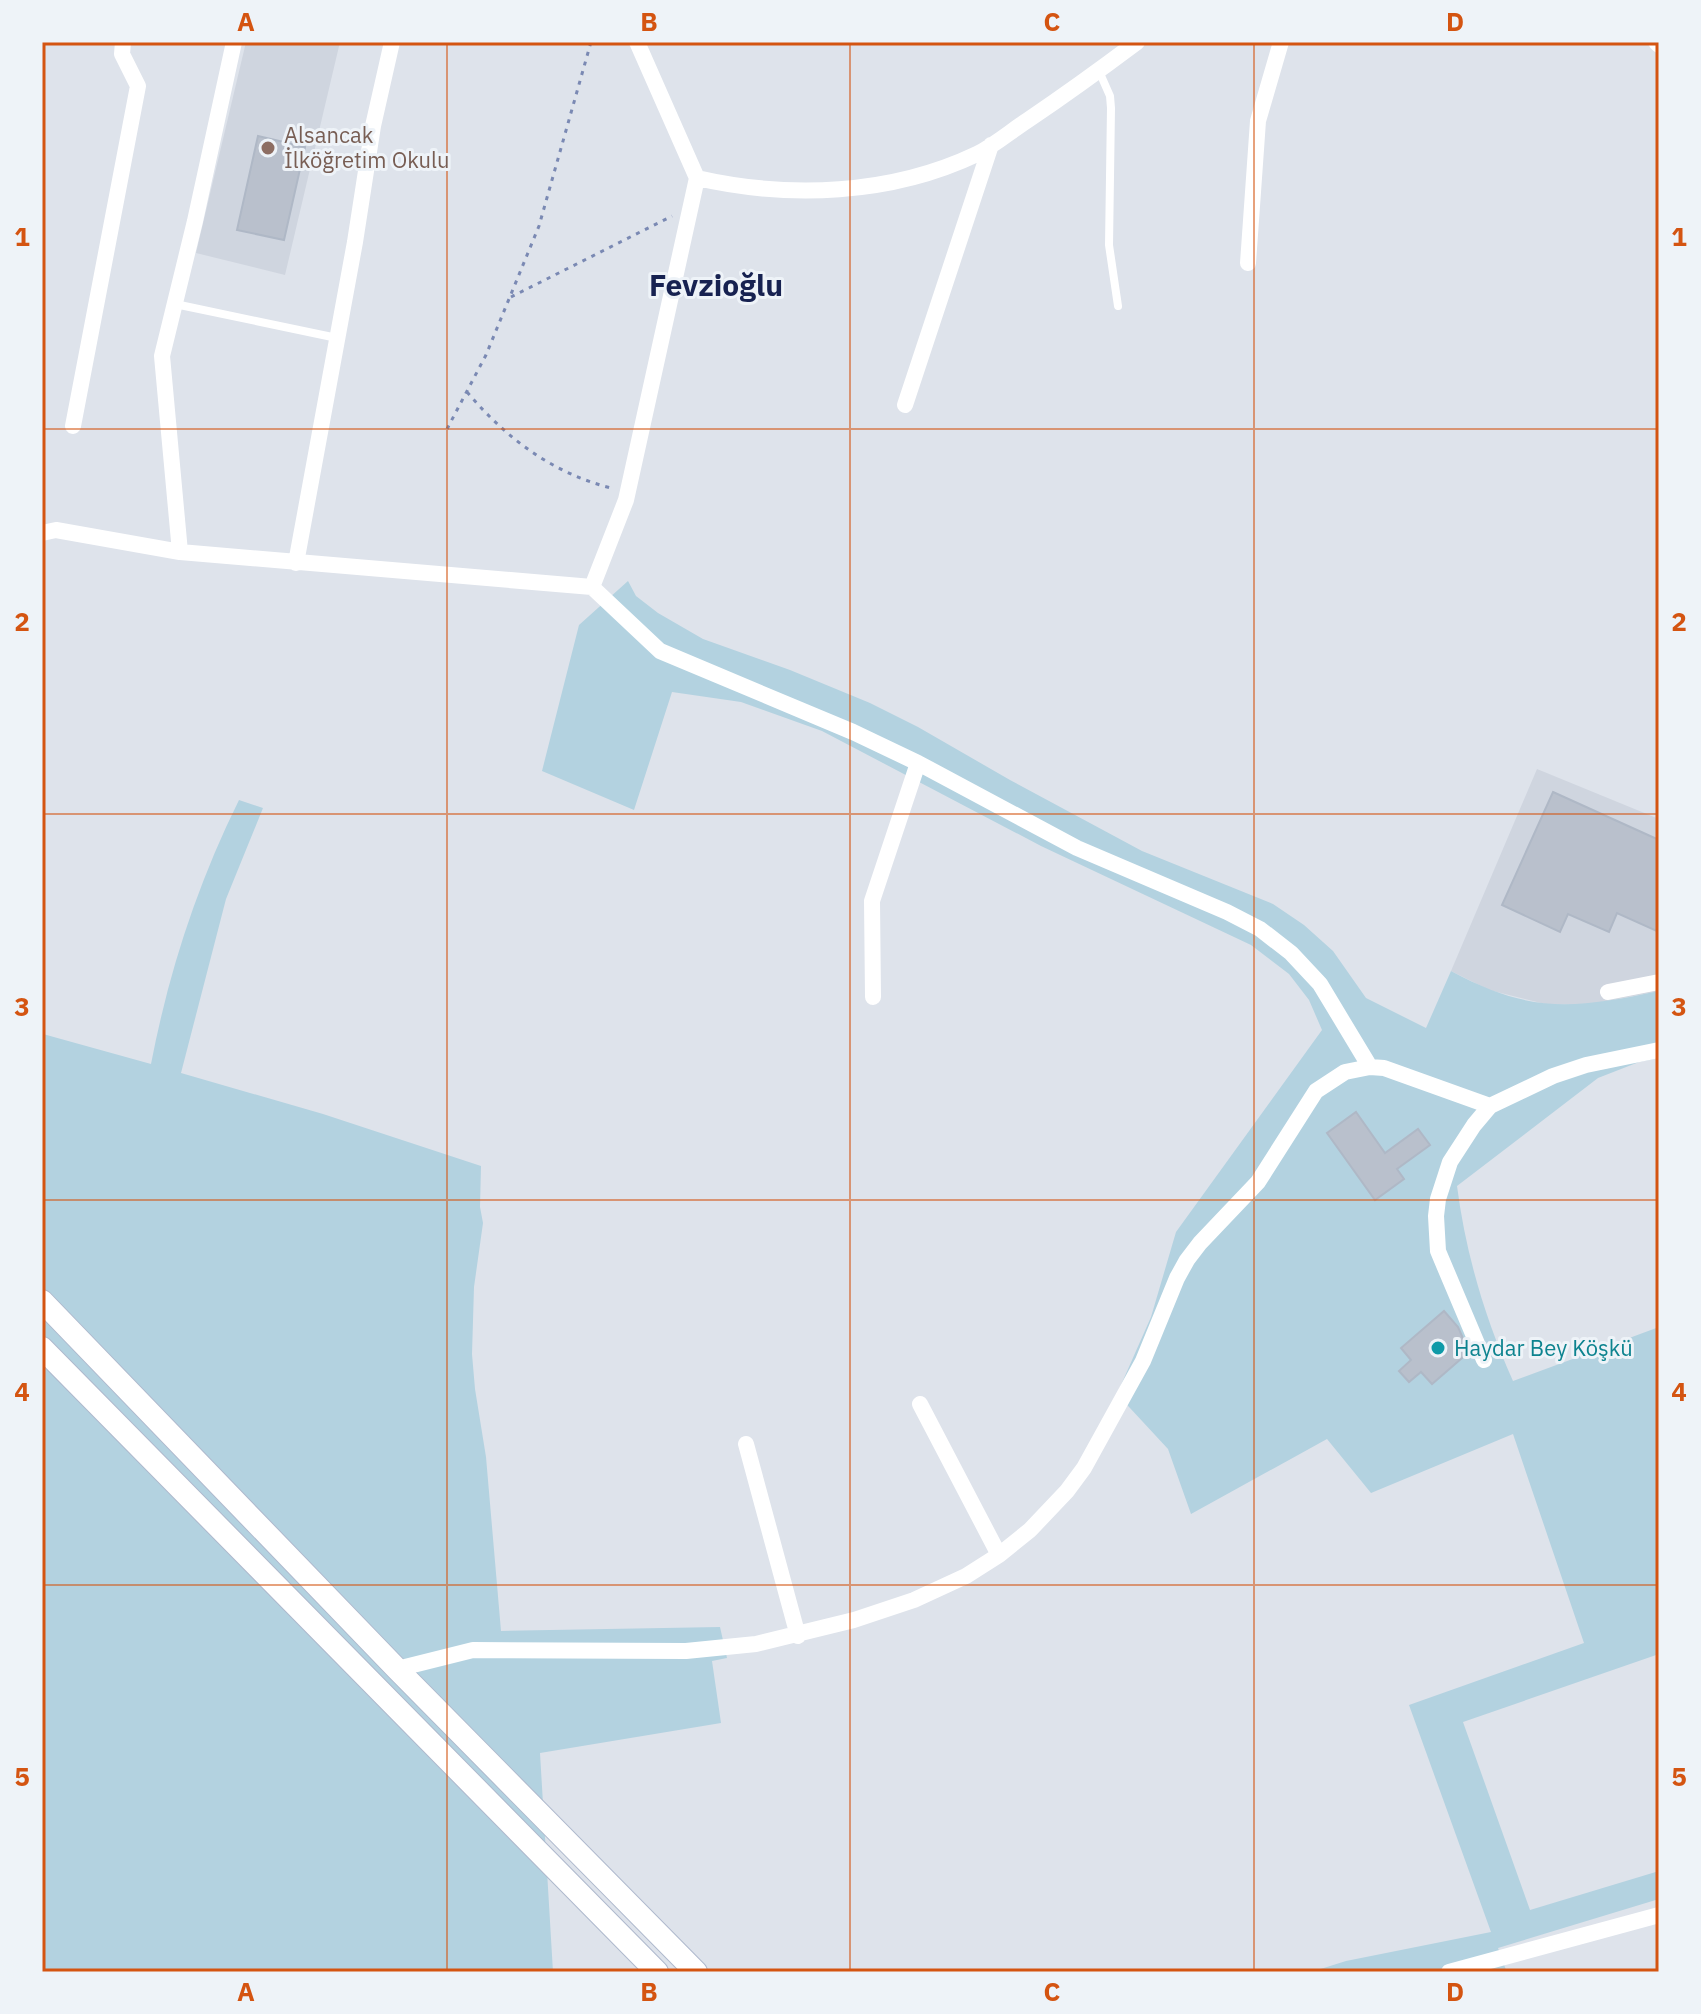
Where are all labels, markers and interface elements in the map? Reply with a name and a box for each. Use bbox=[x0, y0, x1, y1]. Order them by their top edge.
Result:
text: A bbox=[237, 4, 255, 38]
text: B bbox=[640, 4, 658, 38]
text: C bbox=[1044, 4, 1061, 38]
text: D bbox=[1446, 4, 1464, 38]
place label: Alsancak İlköğretim Okulu bbox=[284, 120, 450, 174]
marker: Alsancak İlköğretim Okulu bbox=[259, 139, 277, 157]
text: 1 bbox=[14, 219, 30, 253]
text: 1 bbox=[1671, 219, 1687, 253]
district label: Fevzioğlu bbox=[649, 265, 783, 304]
text: 2 bbox=[14, 604, 30, 638]
text: 2 bbox=[1671, 604, 1687, 638]
text: 3 bbox=[14, 989, 30, 1023]
text: 3 bbox=[1671, 989, 1687, 1023]
place label: Haydar Bey Köşkü bbox=[1454, 1333, 1633, 1362]
marker: Haydar Bey Köşkü bbox=[1429, 1339, 1447, 1357]
text: 4 bbox=[14, 1374, 30, 1408]
text: 4 bbox=[1671, 1374, 1687, 1408]
text: 5 bbox=[14, 1759, 30, 1793]
text: 5 bbox=[1671, 1759, 1687, 1793]
text: A bbox=[237, 1974, 255, 2008]
text: B bbox=[640, 1974, 658, 2008]
text: C bbox=[1044, 1974, 1061, 2008]
text: D bbox=[1446, 1974, 1464, 2008]

